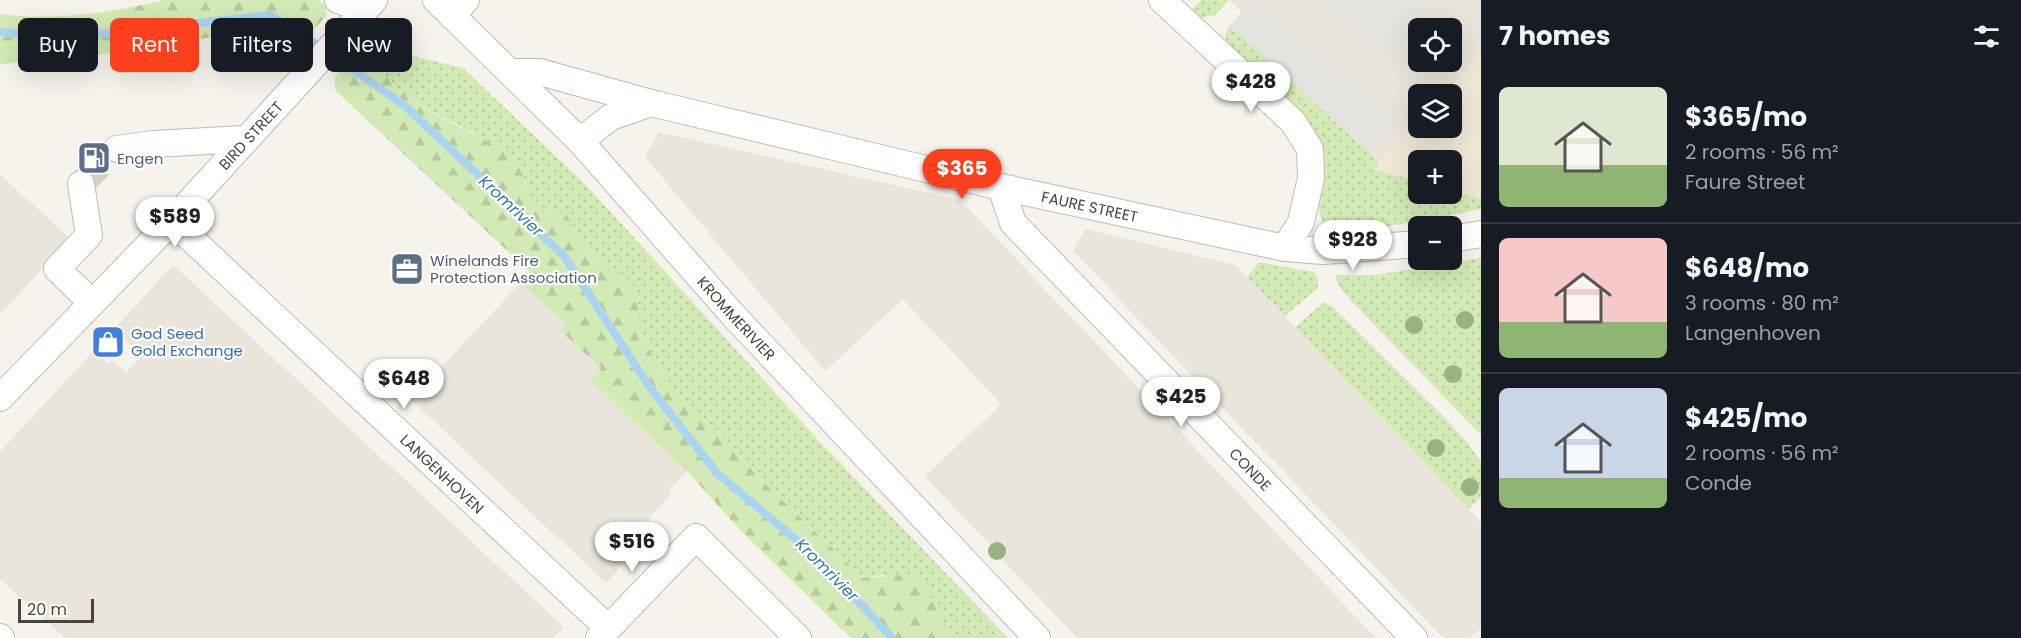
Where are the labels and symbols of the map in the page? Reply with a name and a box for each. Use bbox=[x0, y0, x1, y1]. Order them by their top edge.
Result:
pin: $428 bbox=[1215, 62, 1287, 113]
street label: BIRD STREET bbox=[214, 96, 287, 174]
fuel station icon: Engen bbox=[76, 140, 112, 176]
place label: Engen bbox=[117, 148, 163, 169]
pin: $365 bbox=[926, 149, 998, 200]
water label: Kromrivier bbox=[474, 170, 549, 243]
street label: FAURE STREET bbox=[1040, 185, 1140, 227]
pin: $589 bbox=[139, 197, 211, 248]
pin: $928 bbox=[1317, 220, 1389, 271]
place label: Winelands Fire Protection Association bbox=[430, 250, 597, 288]
office icon: Winelands Fire Protection Association bbox=[389, 251, 425, 287]
street label: KROMMERIVIER bbox=[693, 271, 781, 365]
place label: God Seed Gold Exchange bbox=[131, 323, 243, 361]
shop icon: God Seed Gold Exchange bbox=[90, 324, 126, 360]
pin: $648 bbox=[368, 359, 440, 410]
pin: $425 bbox=[1145, 377, 1217, 428]
street label: LANGENHOVEN bbox=[396, 429, 489, 518]
street label: CONDE bbox=[1225, 443, 1276, 495]
pin: $516 bbox=[596, 522, 668, 573]
water label: Kromrivier bbox=[790, 533, 864, 607]
scale bar bbox=[18, 596, 94, 624]

